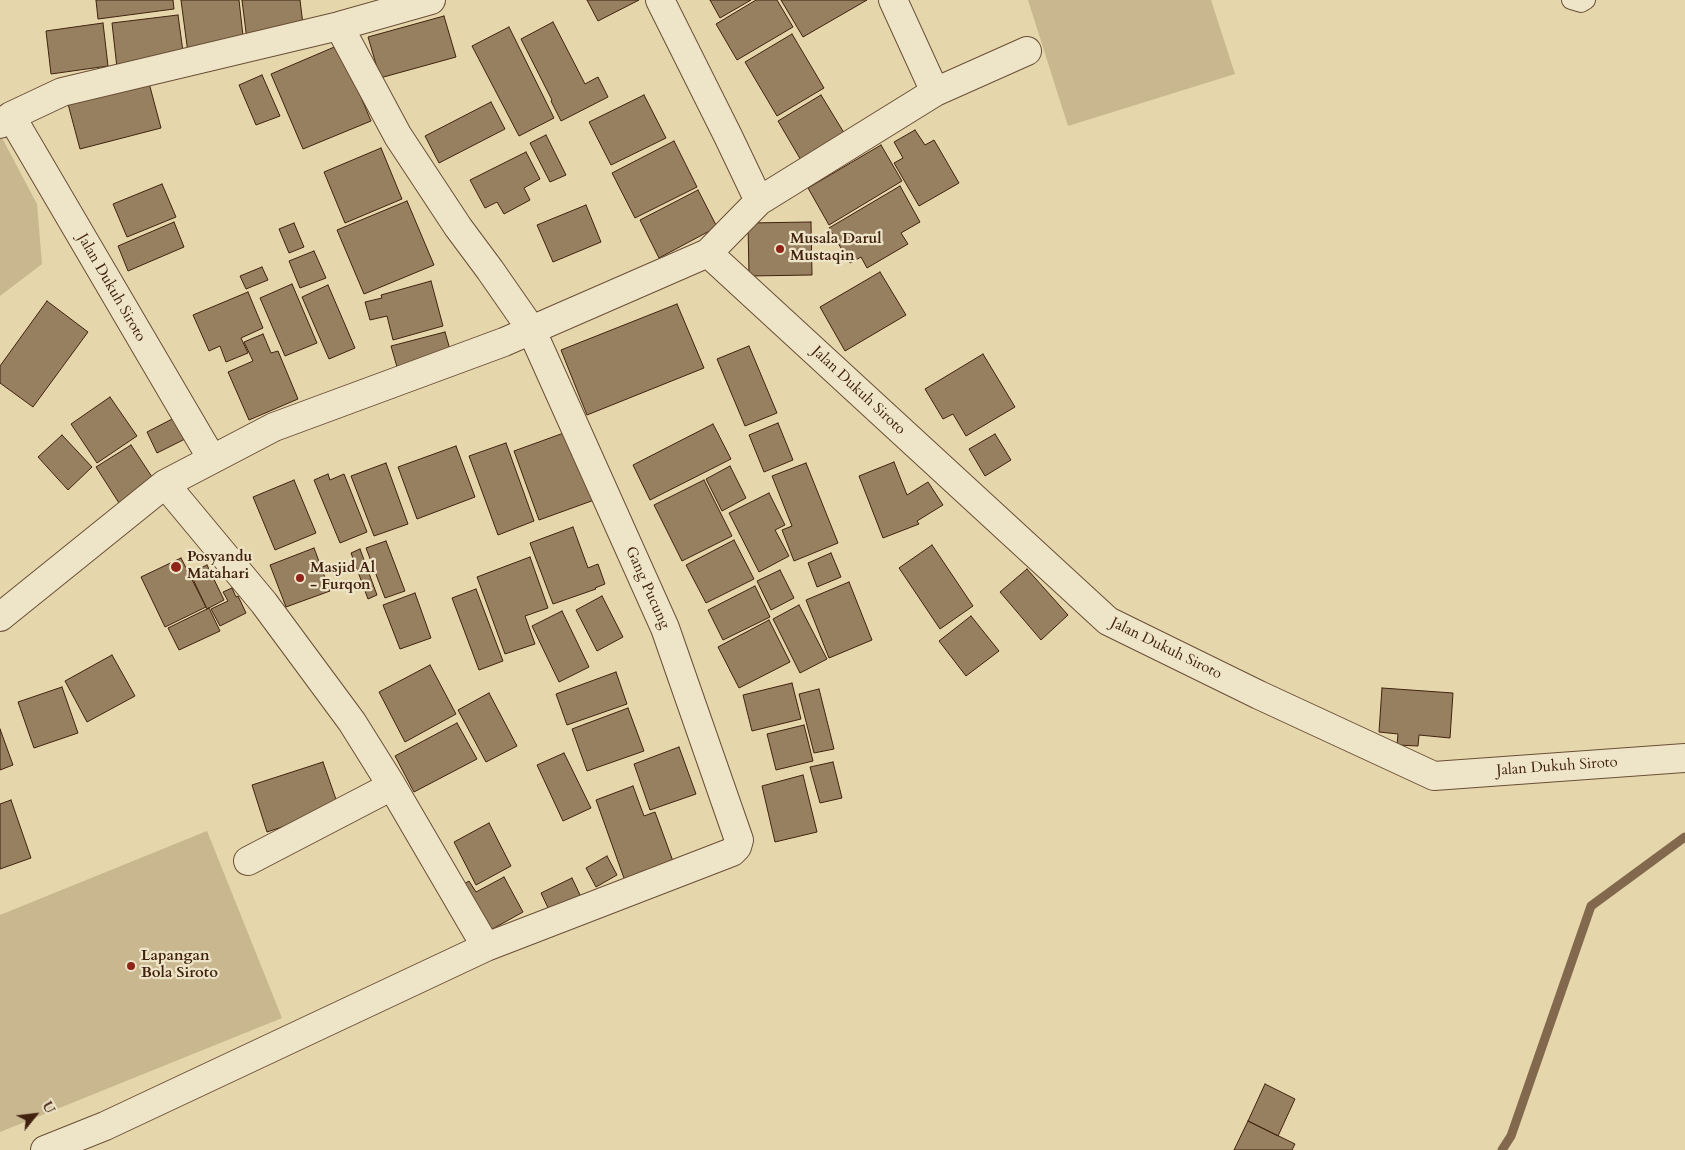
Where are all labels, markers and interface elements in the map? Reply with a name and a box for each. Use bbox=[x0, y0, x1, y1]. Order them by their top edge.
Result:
street label: Jalan Dukuh Siroto bbox=[73, 231, 149, 345]
place label: Musala Darul Mustaqin bbox=[790, 231, 882, 266]
marker: Musala Darul Mustaqin bbox=[774, 243, 786, 255]
street label: Jalan Dukuh Siroto bbox=[807, 343, 909, 439]
street label: Gang Pucung bbox=[621, 544, 673, 632]
place label: Posyandu Matahari bbox=[187, 549, 252, 584]
marker: Posyandu Matahari bbox=[169, 560, 183, 574]
place label: Masjid Al - Furqon bbox=[310, 560, 375, 595]
marker: Masjid Al - Furqon bbox=[294, 572, 306, 584]
street label: Jalan Dukuh Siroto bbox=[1107, 614, 1225, 684]
street label: Jalan Dukuh Siroto bbox=[1496, 754, 1618, 780]
place label: Lapangan Bola Siroto bbox=[141, 948, 218, 983]
marker: Lapangan Bola Siroto bbox=[125, 960, 137, 972]
north arrow bbox=[10, 1090, 60, 1140]
text: U bbox=[37, 1098, 60, 1117]

